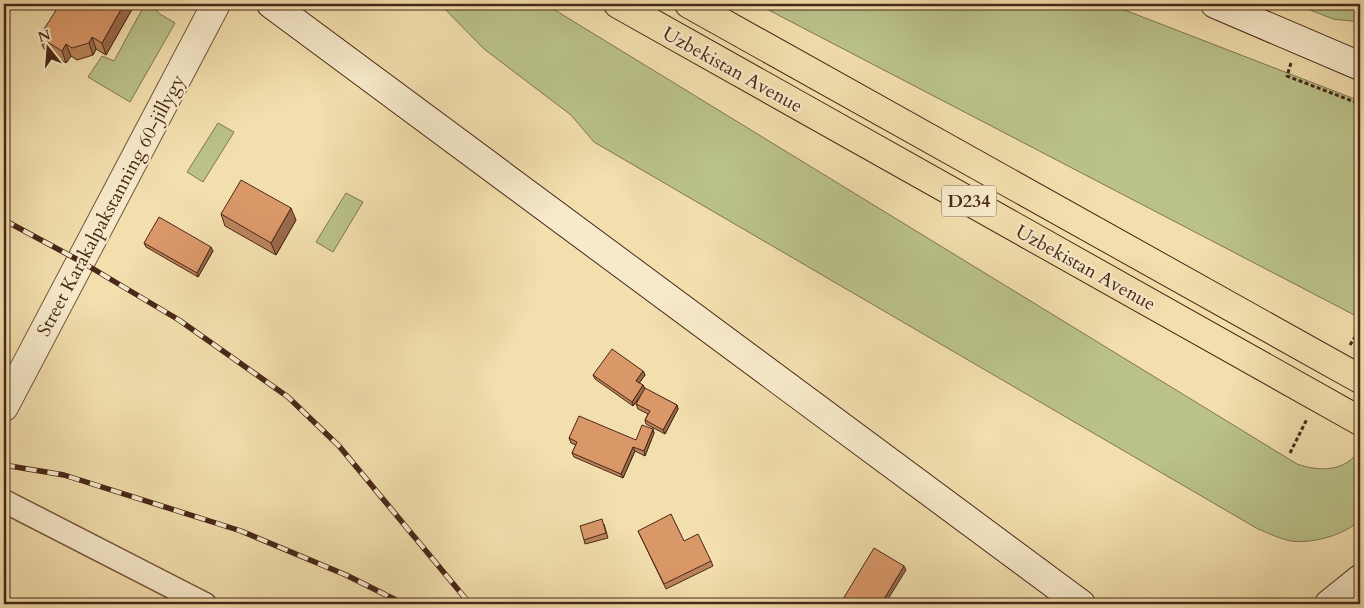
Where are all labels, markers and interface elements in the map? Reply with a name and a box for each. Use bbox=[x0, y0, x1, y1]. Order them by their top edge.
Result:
street label: Uzbekistan Avenue bbox=[658, 21, 807, 119]
north arrow bbox=[22, 22, 72, 72]
text: N bbox=[36, 25, 53, 47]
street label: Street Karakalpakstanning 60-jillygy bbox=[31, 70, 191, 341]
road number: D234 bbox=[942, 186, 996, 217]
street label: Uzbekistan Avenue bbox=[1011, 219, 1160, 317]

